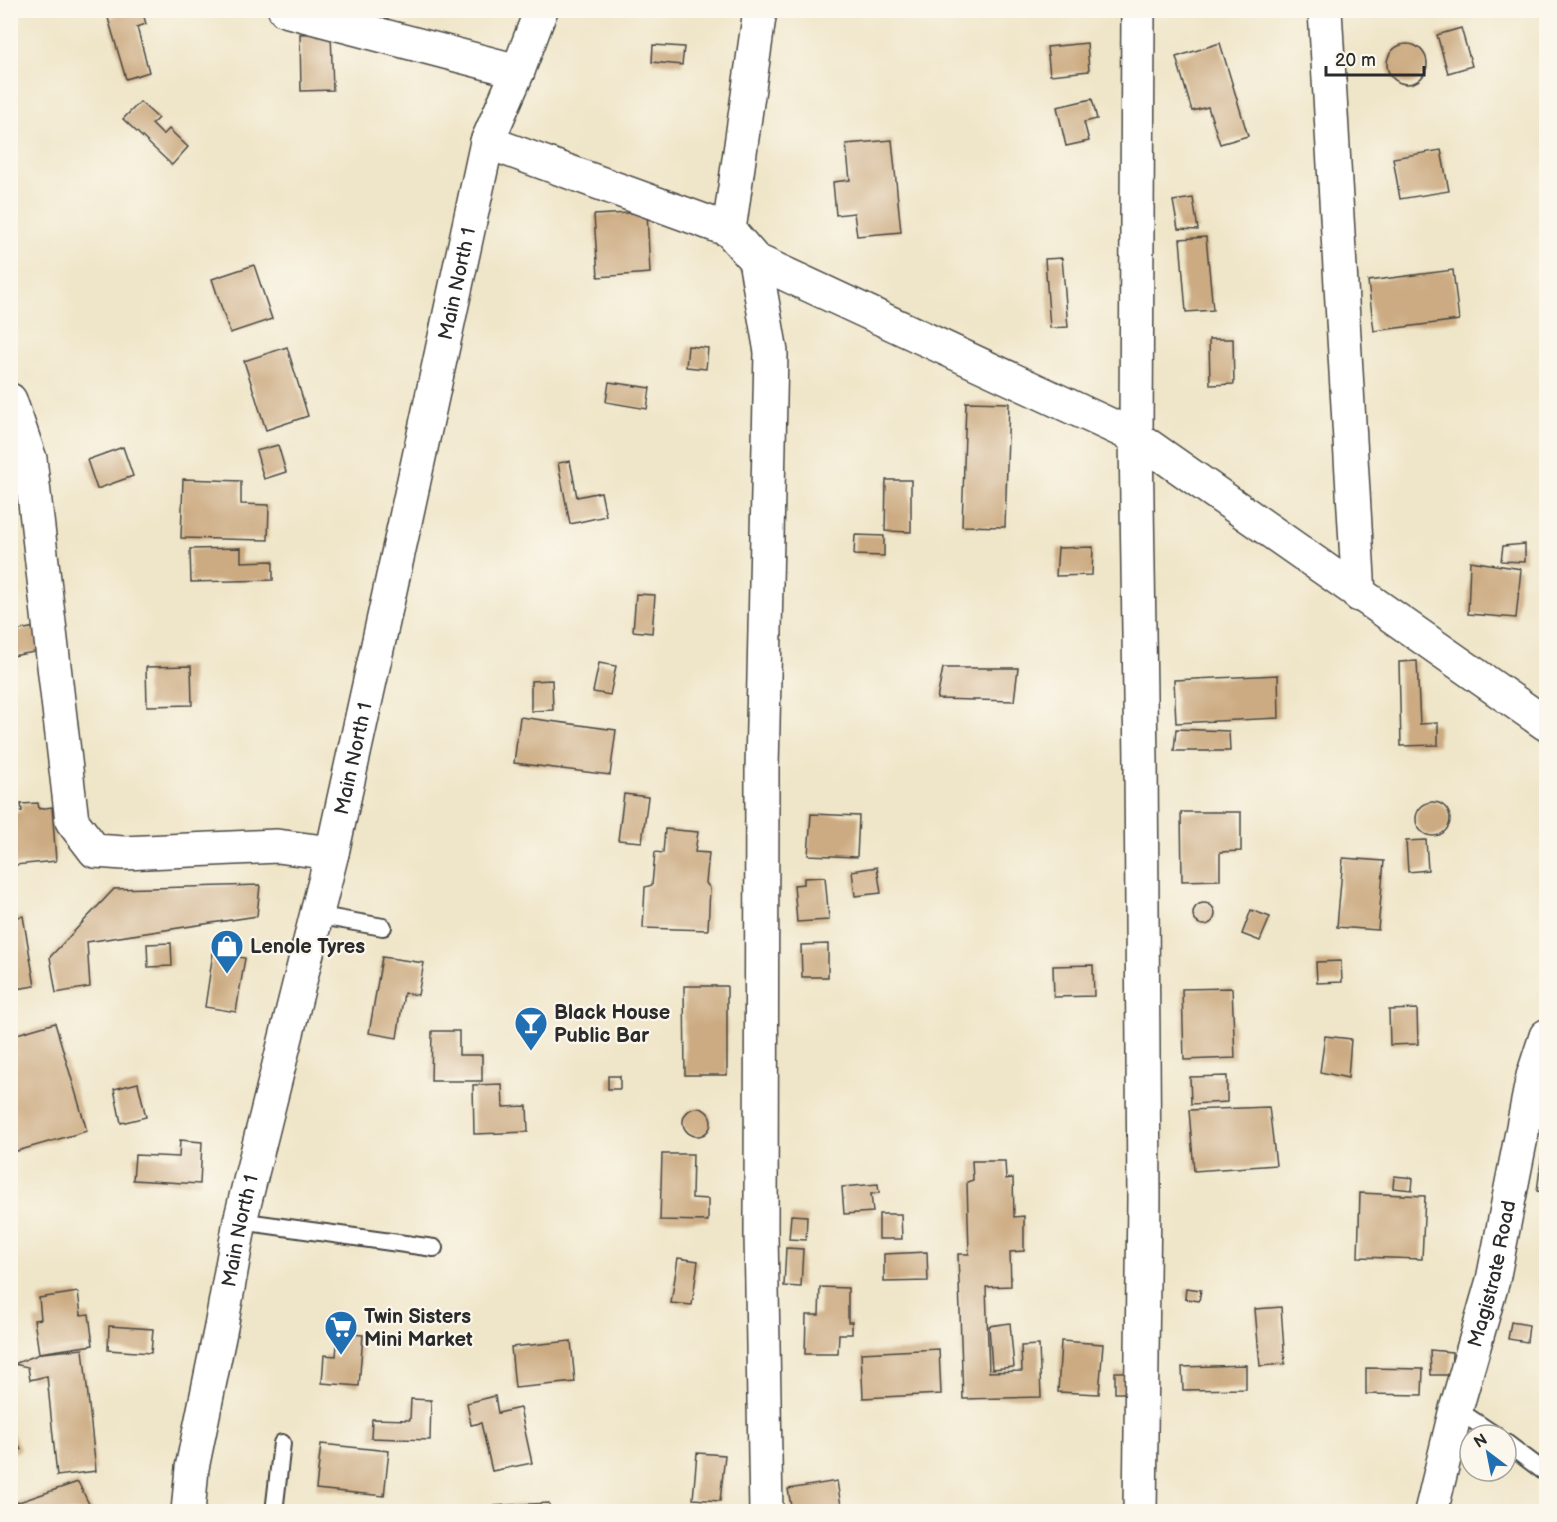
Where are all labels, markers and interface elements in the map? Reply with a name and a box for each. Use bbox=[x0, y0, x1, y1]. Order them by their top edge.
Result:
scale bar bbox=[1326, 39, 1424, 77]
text: 20 m bbox=[1335, 50, 1376, 71]
street label: Main North 1 bbox=[434, 225, 481, 342]
street label: Main North 1 bbox=[330, 700, 378, 817]
shop icon: Lenole Tyres bbox=[209, 928, 245, 975]
place label: Lenole Tyres bbox=[250, 935, 365, 959]
place label: Black House Public Bar bbox=[554, 1001, 670, 1048]
bar icon: Black House Public Bar bbox=[513, 1005, 549, 1052]
street label: Main North 1 bbox=[217, 1172, 264, 1289]
street label: Magistrate Road bbox=[1463, 1198, 1521, 1350]
place label: Twin Sisters Mini Market bbox=[364, 1305, 473, 1352]
supermarket icon: Twin Sisters Mini Market bbox=[323, 1309, 359, 1356]
north arrow bbox=[1458, 1423, 1518, 1483]
text: N bbox=[1471, 1430, 1491, 1453]

